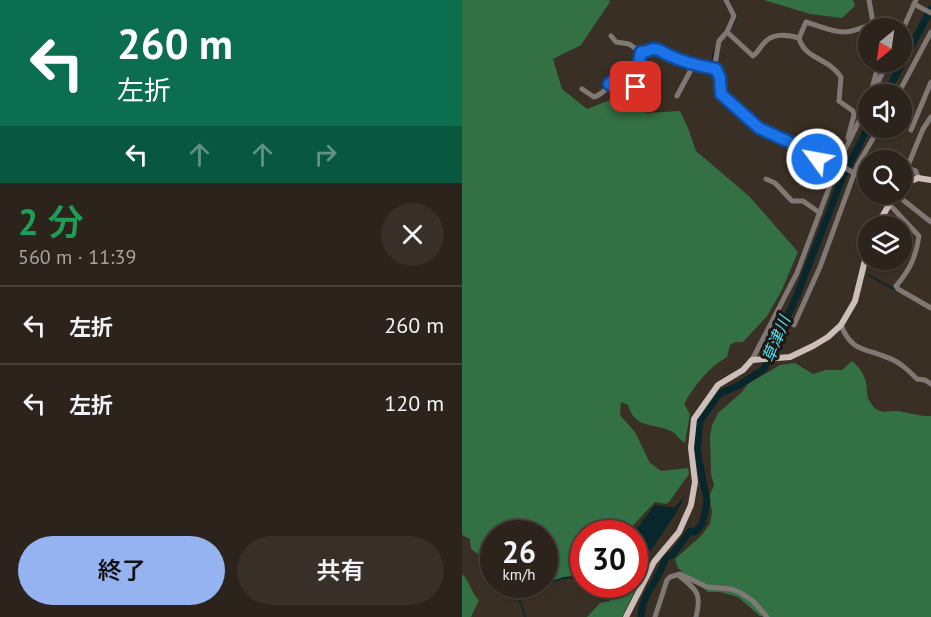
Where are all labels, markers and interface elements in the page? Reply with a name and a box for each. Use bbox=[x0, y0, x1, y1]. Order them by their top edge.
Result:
text: 260 m bbox=[117, 16, 233, 71]
north arrow bbox=[858, 18, 912, 72]
map controls bbox=[858, 18, 912, 270]
icon: left bbox=[18, 24, 96, 102]
pin bbox=[610, 61, 661, 112]
icon: arrive bbox=[619, 70, 652, 103]
text: 左折 bbox=[117, 73, 171, 107]
button: sound bbox=[858, 84, 912, 138]
position arrow bbox=[785, 127, 849, 191]
icon: left bbox=[120, 138, 153, 171]
icon: ahead bbox=[183, 138, 216, 171]
icon: ahead bbox=[246, 138, 279, 171]
icon: right bbox=[309, 138, 342, 171]
button: search bbox=[858, 150, 912, 204]
text: 2 分 bbox=[18, 198, 84, 245]
button: close bbox=[381, 203, 444, 266]
button: layers bbox=[858, 216, 912, 270]
text: 560 m · 11:39 bbox=[18, 244, 136, 270]
icon: left bbox=[18, 309, 51, 342]
text: 260 m bbox=[384, 311, 444, 339]
water label: 草津川 bbox=[758, 311, 795, 365]
text: 左折 bbox=[69, 313, 113, 341]
icon: left bbox=[18, 387, 51, 420]
text: 120 m bbox=[384, 389, 444, 417]
text: 左折 bbox=[69, 391, 113, 419]
speed limit sign: 30 bbox=[570, 520, 648, 598]
text: 26 bbox=[502, 532, 536, 571]
button: 終了 bbox=[18, 536, 225, 605]
button: 共有 bbox=[237, 536, 444, 605]
text: km/h bbox=[503, 565, 535, 584]

